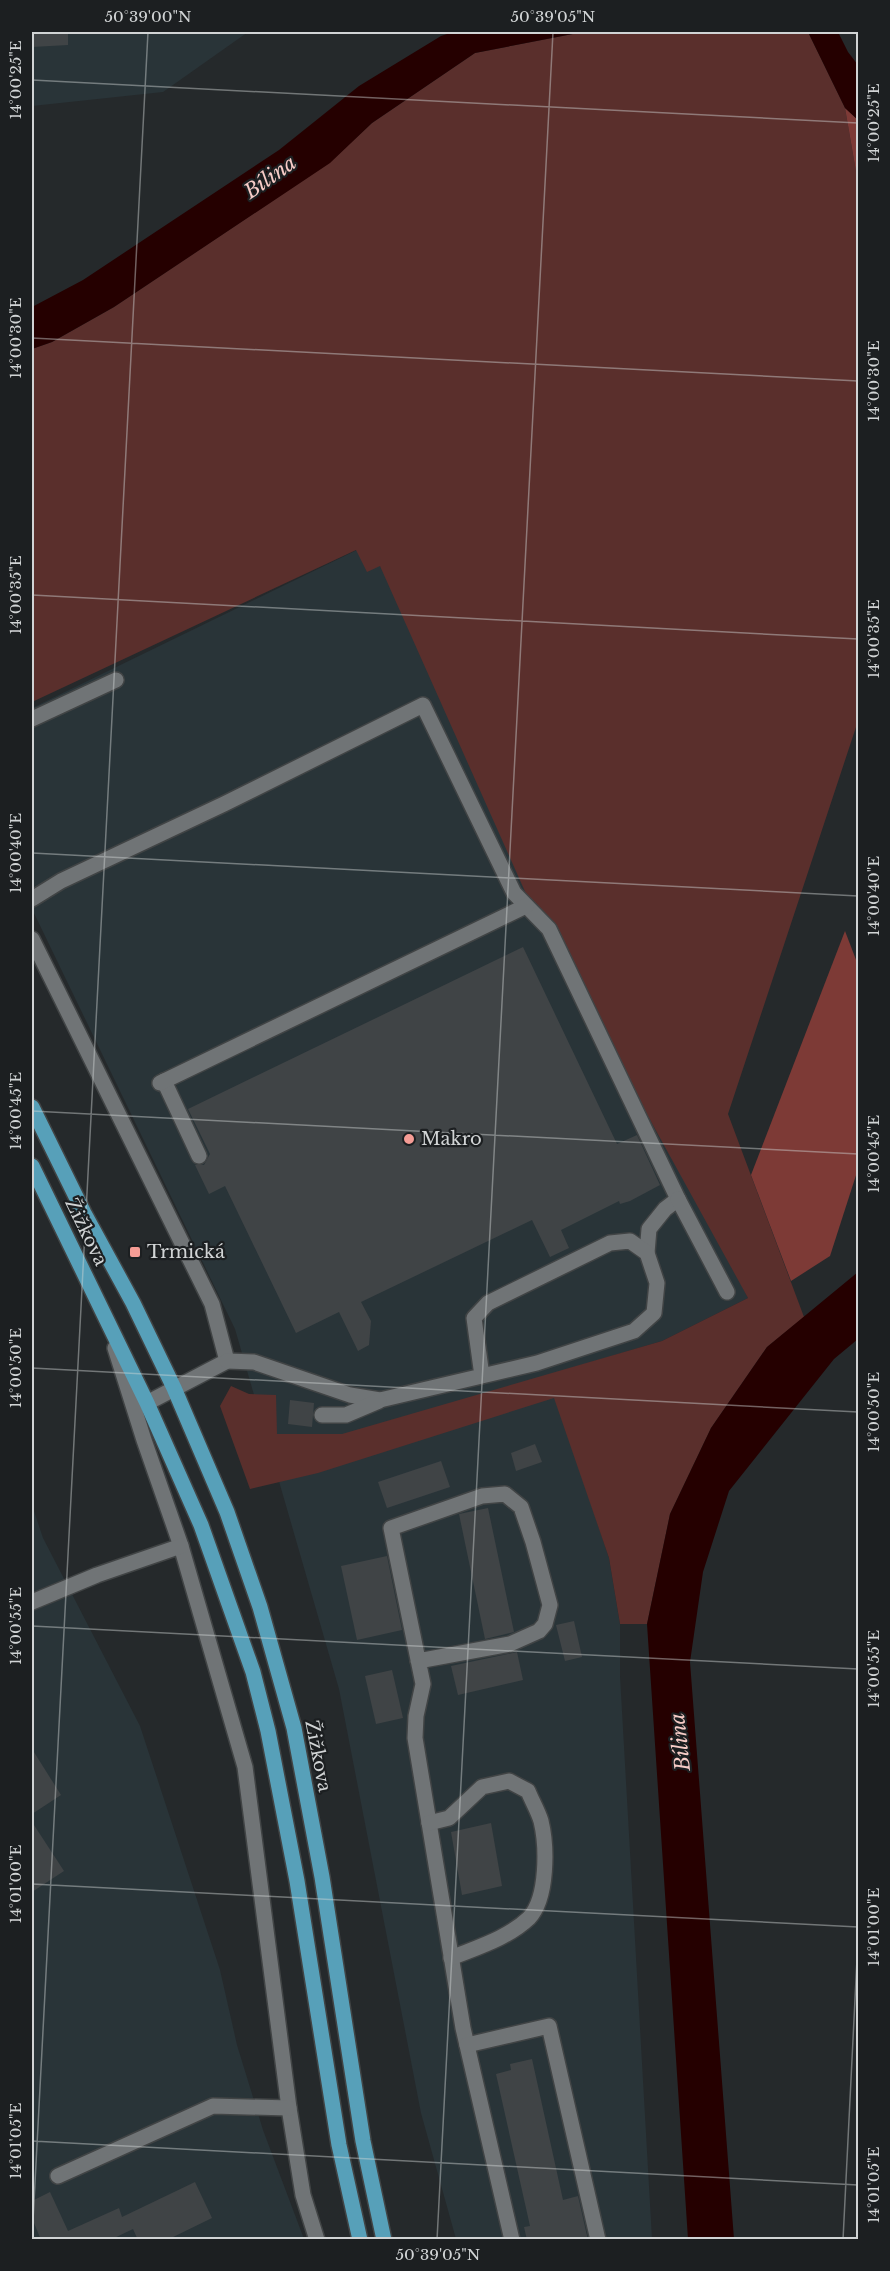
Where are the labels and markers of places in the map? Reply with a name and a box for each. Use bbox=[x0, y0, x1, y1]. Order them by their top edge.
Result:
place label: Makro bbox=[421, 1128, 482, 1150]
marker: Makro bbox=[402, 1132, 416, 1146]
place label: Trmická bbox=[147, 1241, 225, 1263]
marker: Trmická bbox=[128, 1245, 142, 1259]

